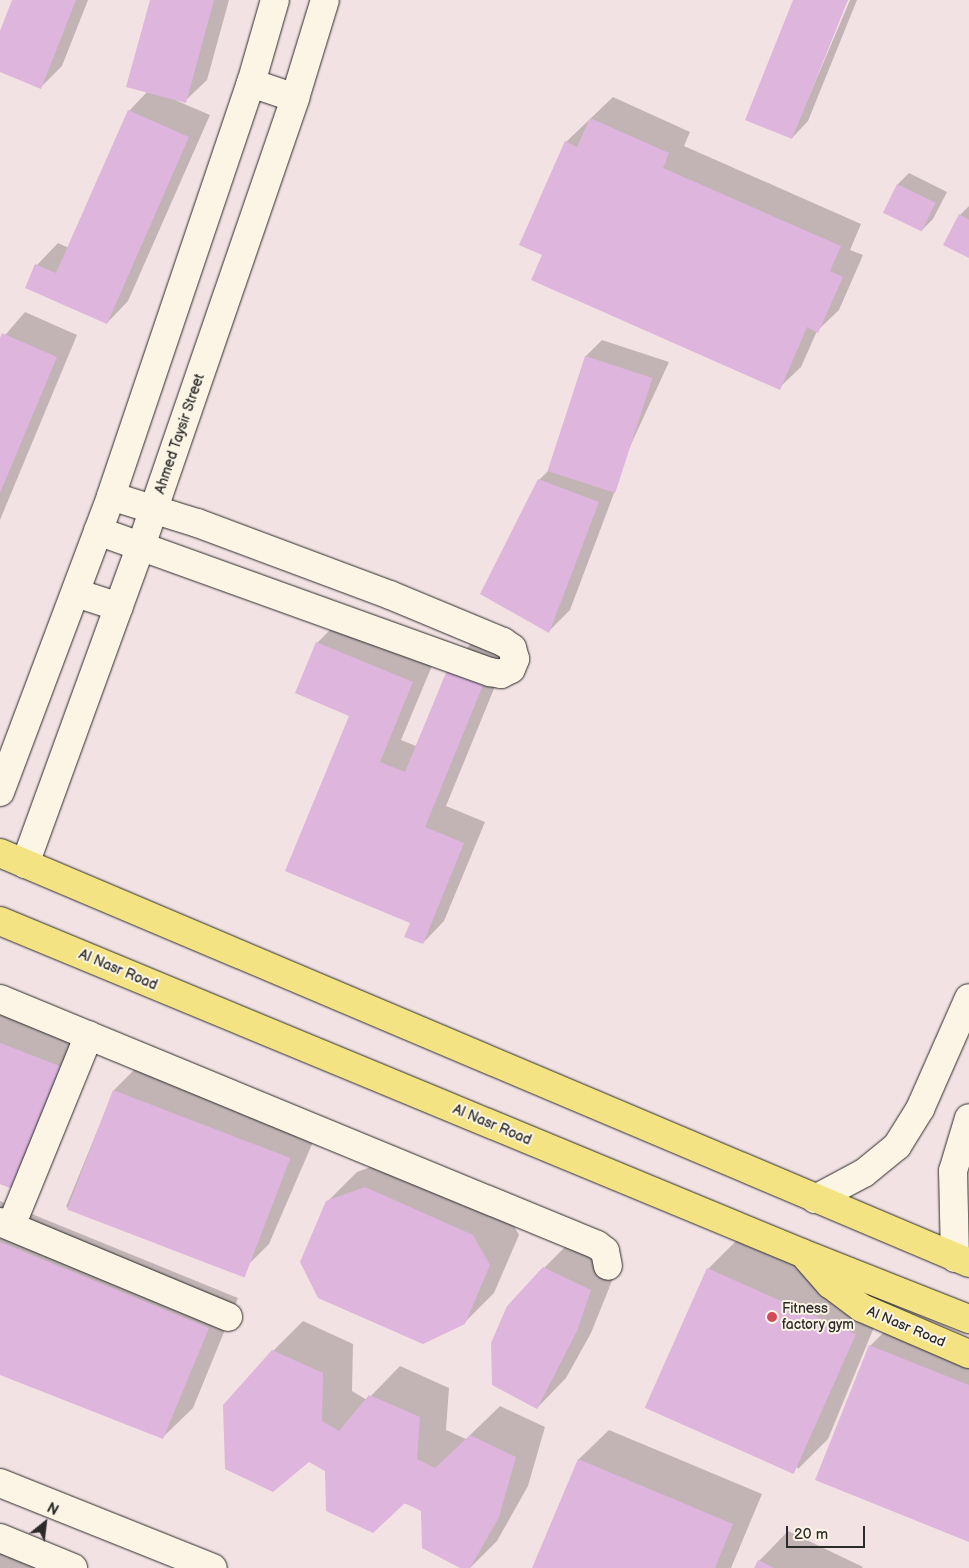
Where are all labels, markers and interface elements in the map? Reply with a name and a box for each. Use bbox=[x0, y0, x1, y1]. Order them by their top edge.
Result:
street label: Ahmed Taysir Street bbox=[151, 371, 209, 497]
street label: Al Nasr Road bbox=[76, 946, 160, 994]
street label: Al Nasr Road bbox=[450, 1101, 534, 1149]
place label: Fitness factory gym bbox=[782, 1301, 855, 1334]
street label: Al Nasr Road bbox=[864, 1303, 948, 1351]
marker: Fitness factory gym bbox=[766, 1311, 778, 1323]
north arrow bbox=[20, 1498, 70, 1548]
text: N bbox=[44, 1499, 61, 1519]
scale bar bbox=[789, 1516, 868, 1548]
text: 20 m bbox=[794, 1525, 828, 1544]

